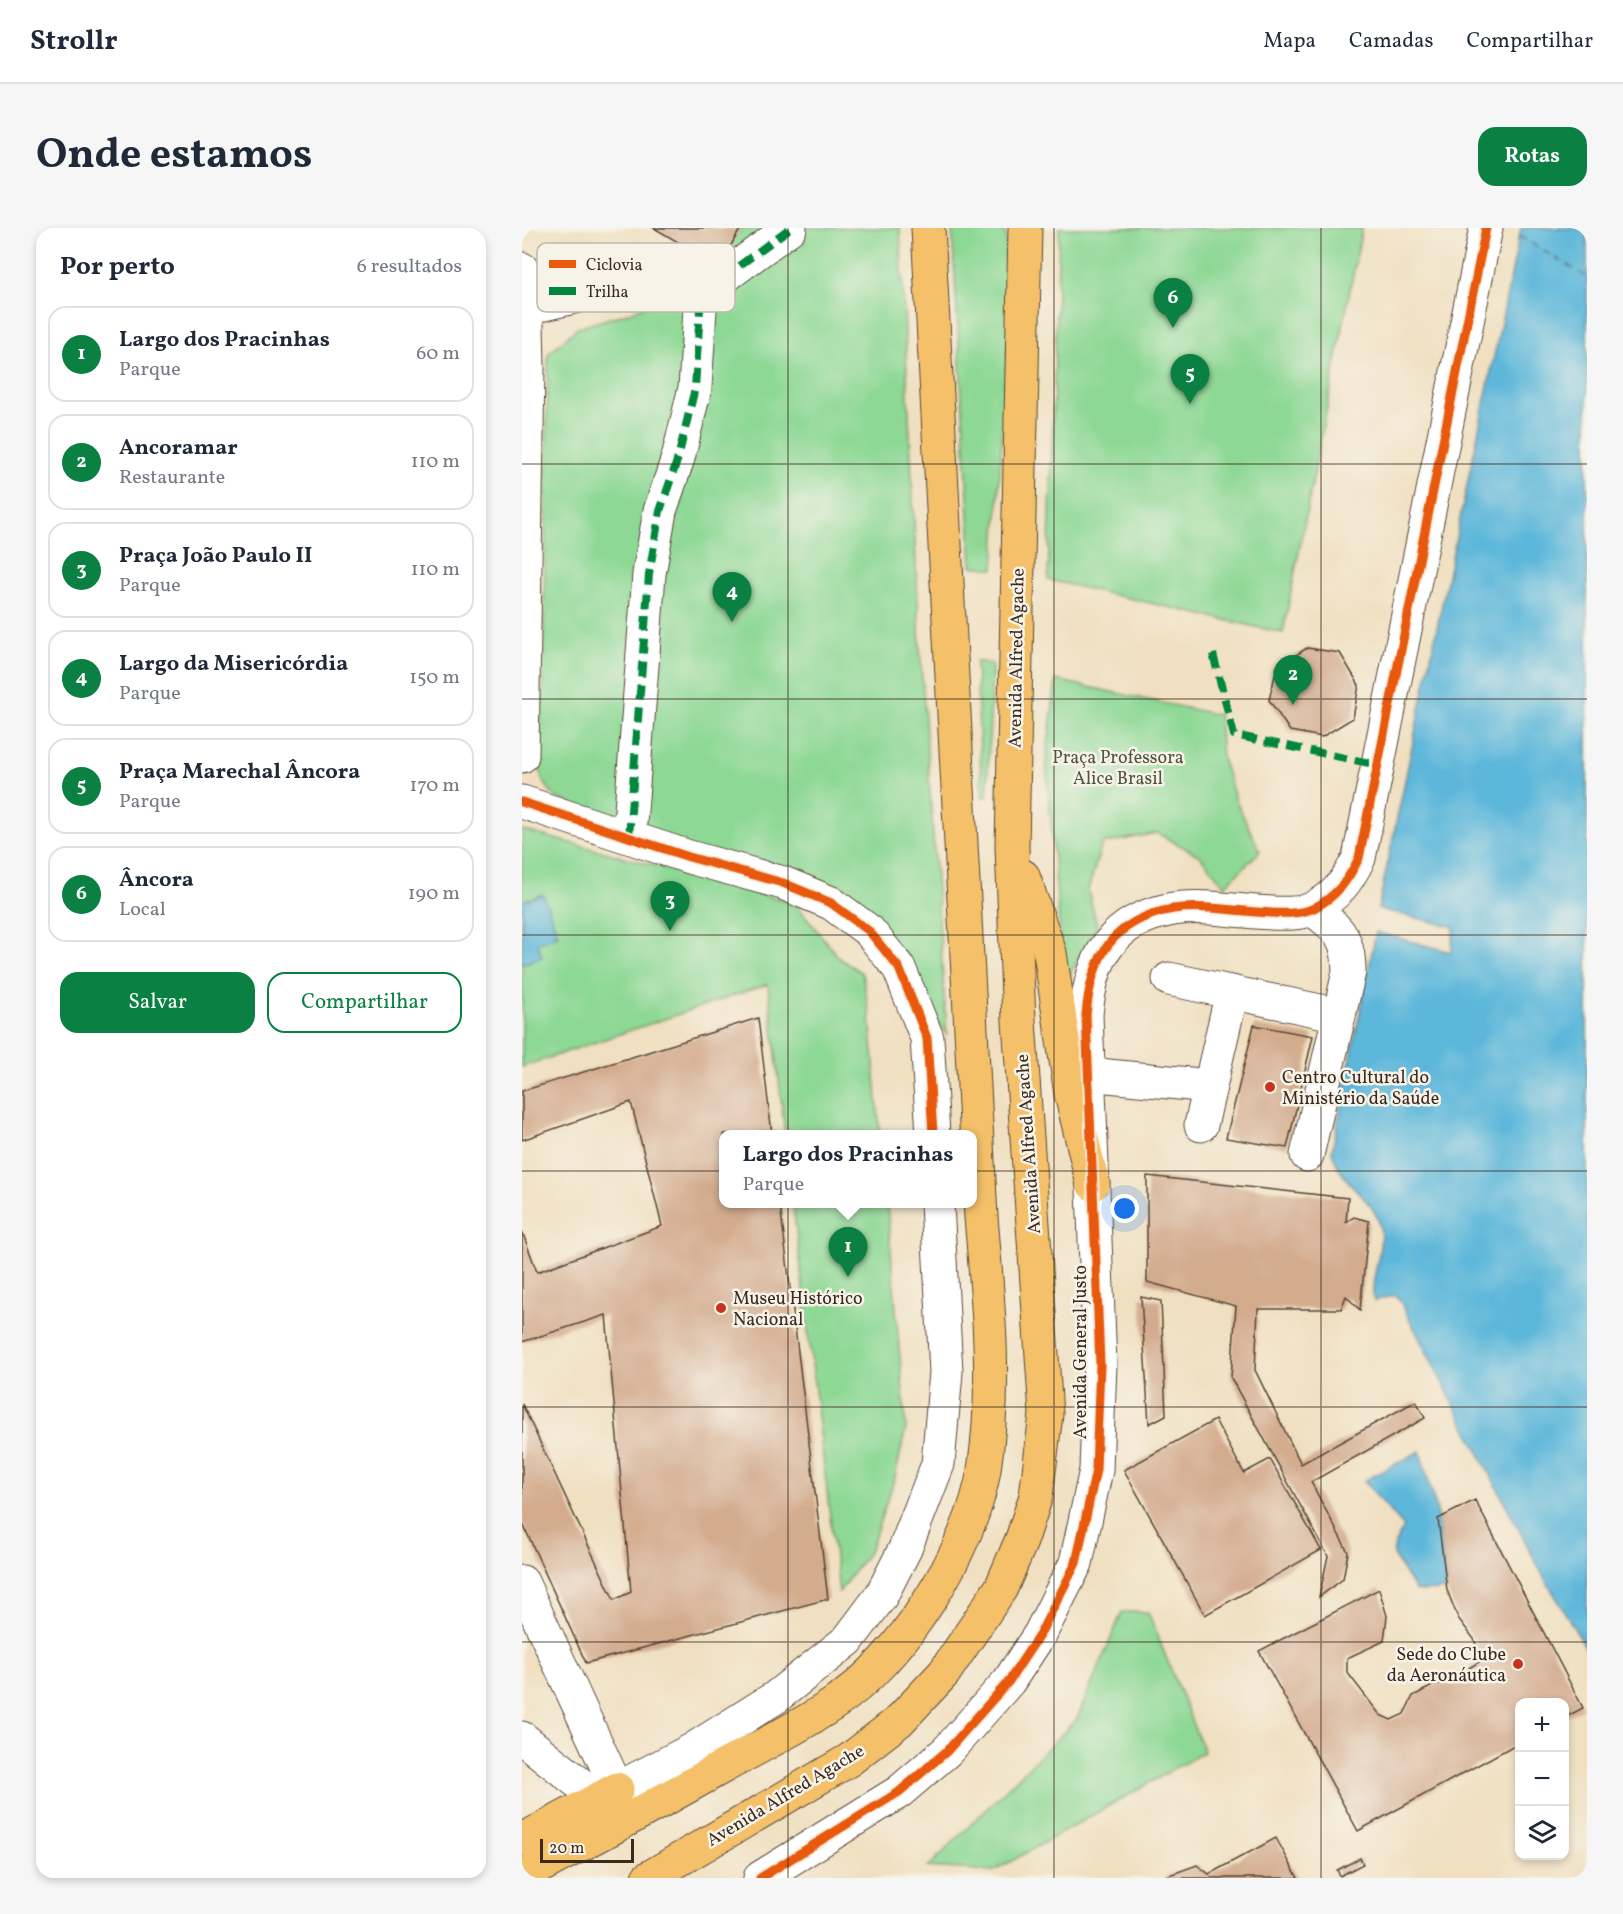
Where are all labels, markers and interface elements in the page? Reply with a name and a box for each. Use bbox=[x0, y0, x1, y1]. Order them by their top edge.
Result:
text: Strollr bbox=[30, 22, 118, 61]
text: Mapa bbox=[1263, 27, 1316, 56]
text: Camadas bbox=[1349, 27, 1433, 56]
text: Compartilhar bbox=[1466, 27, 1593, 56]
text: Onde estamos bbox=[36, 127, 312, 186]
button: Rotas bbox=[1478, 127, 1587, 186]
legend bbox=[537, 243, 735, 312]
text: Por perto bbox=[60, 249, 175, 285]
text: 6 resultados bbox=[357, 253, 462, 281]
text: Ciclovia bbox=[586, 255, 642, 277]
pin: 6 bbox=[1154, 279, 1192, 328]
text: Trilha bbox=[586, 282, 629, 304]
text: Largo dos Pracinhas bbox=[119, 325, 330, 356]
text: 1 bbox=[77, 340, 86, 368]
text: 60 m bbox=[416, 340, 460, 368]
pin: 5 bbox=[1170, 354, 1210, 404]
text: Parque bbox=[119, 356, 181, 384]
text: Ancoramar bbox=[119, 433, 238, 464]
text: 2 bbox=[76, 448, 87, 476]
text: 110 m bbox=[411, 448, 460, 476]
text: Restaurante bbox=[119, 464, 225, 492]
text: Praça João Paulo II bbox=[119, 541, 312, 572]
text: 3 bbox=[76, 556, 87, 584]
text: 110 m bbox=[411, 556, 460, 584]
street label: Avenida Alfred Agache bbox=[1003, 568, 1032, 748]
text: Parque bbox=[119, 572, 181, 600]
pin: 4 bbox=[712, 572, 752, 622]
text: Largo da Misericórdia bbox=[119, 649, 348, 680]
pin: 2 bbox=[1274, 656, 1312, 705]
text: 4 bbox=[75, 664, 88, 692]
text: 150 m bbox=[409, 664, 460, 692]
text: Parque bbox=[119, 680, 181, 708]
park label: Praça Professora Alice Brasil bbox=[1052, 746, 1184, 792]
text: Praça Marechal Âncora bbox=[119, 757, 360, 788]
text: 5 bbox=[77, 772, 86, 800]
text: 170 m bbox=[410, 772, 460, 800]
text: Parque bbox=[119, 788, 181, 816]
text: Âncora bbox=[119, 865, 194, 896]
text: 6 bbox=[76, 880, 87, 908]
text: 190 m bbox=[408, 880, 460, 908]
pin: 3 bbox=[650, 882, 690, 931]
text: Local bbox=[119, 896, 166, 924]
button: Salvar bbox=[60, 972, 255, 1033]
button: Compartilhar bbox=[267, 972, 462, 1033]
street label: Avenida Alfred Agache bbox=[1011, 1053, 1048, 1235]
place label: Centro Cultural do Ministério da Saúde bbox=[1282, 1066, 1439, 1112]
marker: Centro Cultural do Ministério da Saúde bbox=[1263, 1080, 1277, 1094]
popup bbox=[719, 1130, 977, 1208]
text: Largo dos Pracinhas bbox=[743, 1140, 953, 1171]
text: Parque bbox=[743, 1171, 804, 1199]
your location bbox=[1110, 1194, 1139, 1223]
pin: 1 bbox=[828, 1228, 868, 1277]
street label: Avenida General Justo bbox=[1069, 1265, 1094, 1439]
place label: Museu Histórico Nacional bbox=[733, 1287, 863, 1333]
marker: Museu Histórico Nacional bbox=[714, 1301, 728, 1315]
place label: Sede do Clube da Aeronáutica bbox=[1387, 1643, 1506, 1689]
marker: Sede do Clube da Aeronáutica bbox=[1511, 1657, 1525, 1671]
map controls bbox=[1515, 1698, 1569, 1860]
button: + bbox=[1515, 1698, 1569, 1752]
street label: Avenida Alfred Agache bbox=[702, 1739, 869, 1853]
button: − bbox=[1515, 1752, 1569, 1806]
button: layers bbox=[1515, 1806, 1569, 1860]
scale bar bbox=[540, 1836, 634, 1864]
text: 20 m bbox=[549, 1838, 584, 1860]

